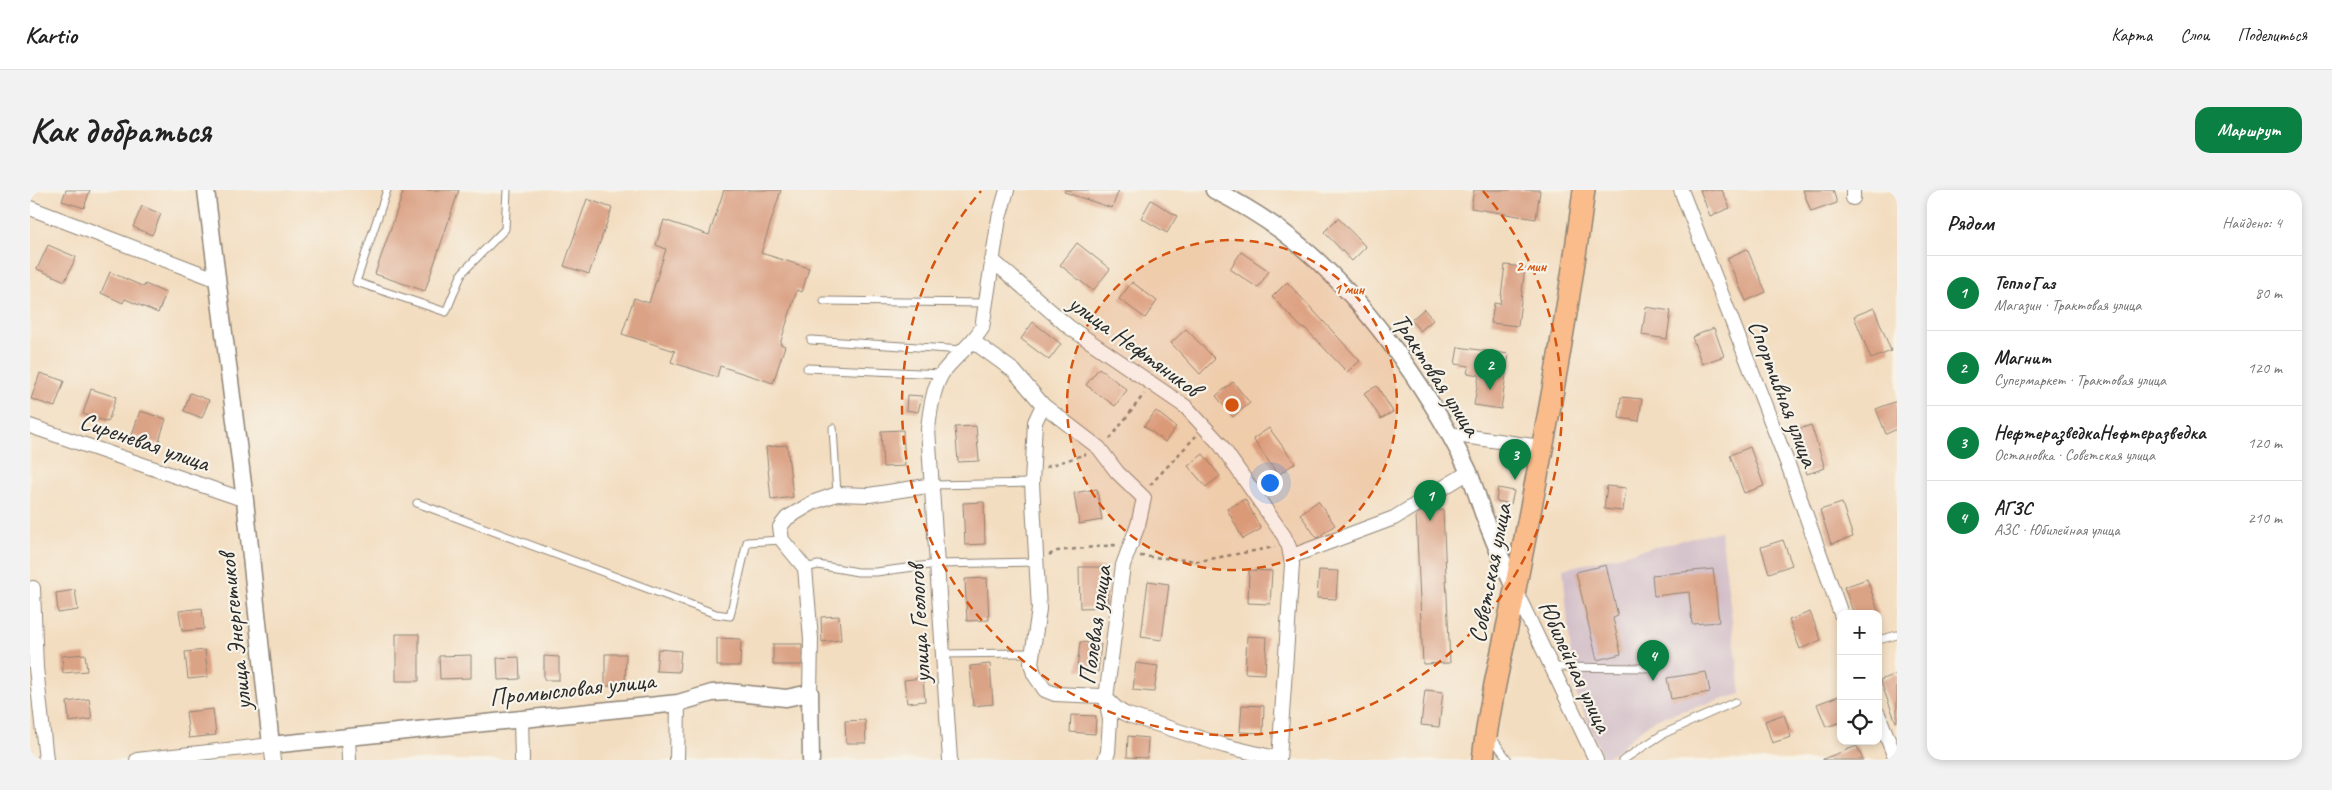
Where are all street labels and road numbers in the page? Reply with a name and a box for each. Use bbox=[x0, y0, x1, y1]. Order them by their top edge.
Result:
street label: улица Нефтяников bbox=[1060, 286, 1212, 408]
street label: Трактовая улица bbox=[1384, 307, 1489, 444]
street label: Спортивная улица bbox=[1740, 315, 1826, 473]
street label: Сиреневая улица bbox=[76, 405, 215, 480]
street label: Советская улица bbox=[1461, 499, 1520, 645]
street label: улица Энергетиков bbox=[210, 547, 259, 714]
street label: улица Геологов bbox=[900, 559, 938, 686]
street label: Полевая улица bbox=[1071, 562, 1119, 687]
street label: Юбилейная улица bbox=[1531, 595, 1620, 739]
street label: Промысловая улица bbox=[488, 664, 659, 714]

